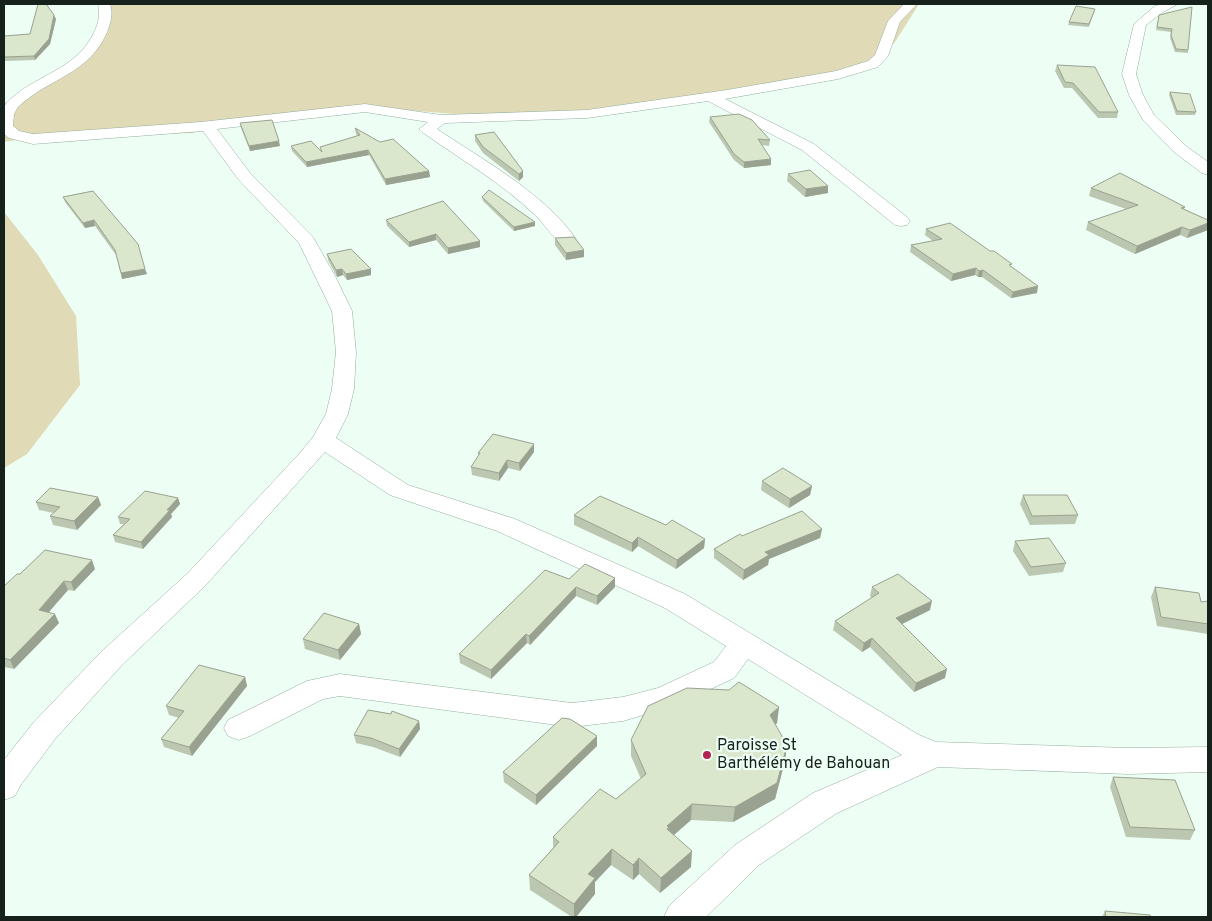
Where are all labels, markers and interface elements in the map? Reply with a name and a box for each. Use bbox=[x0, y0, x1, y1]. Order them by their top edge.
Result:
place label: Paroisse St Barthélémy de Bahouan bbox=[717, 736, 890, 774]
marker: Paroisse St Barthélémy de Bahouan bbox=[701, 749, 713, 761]

